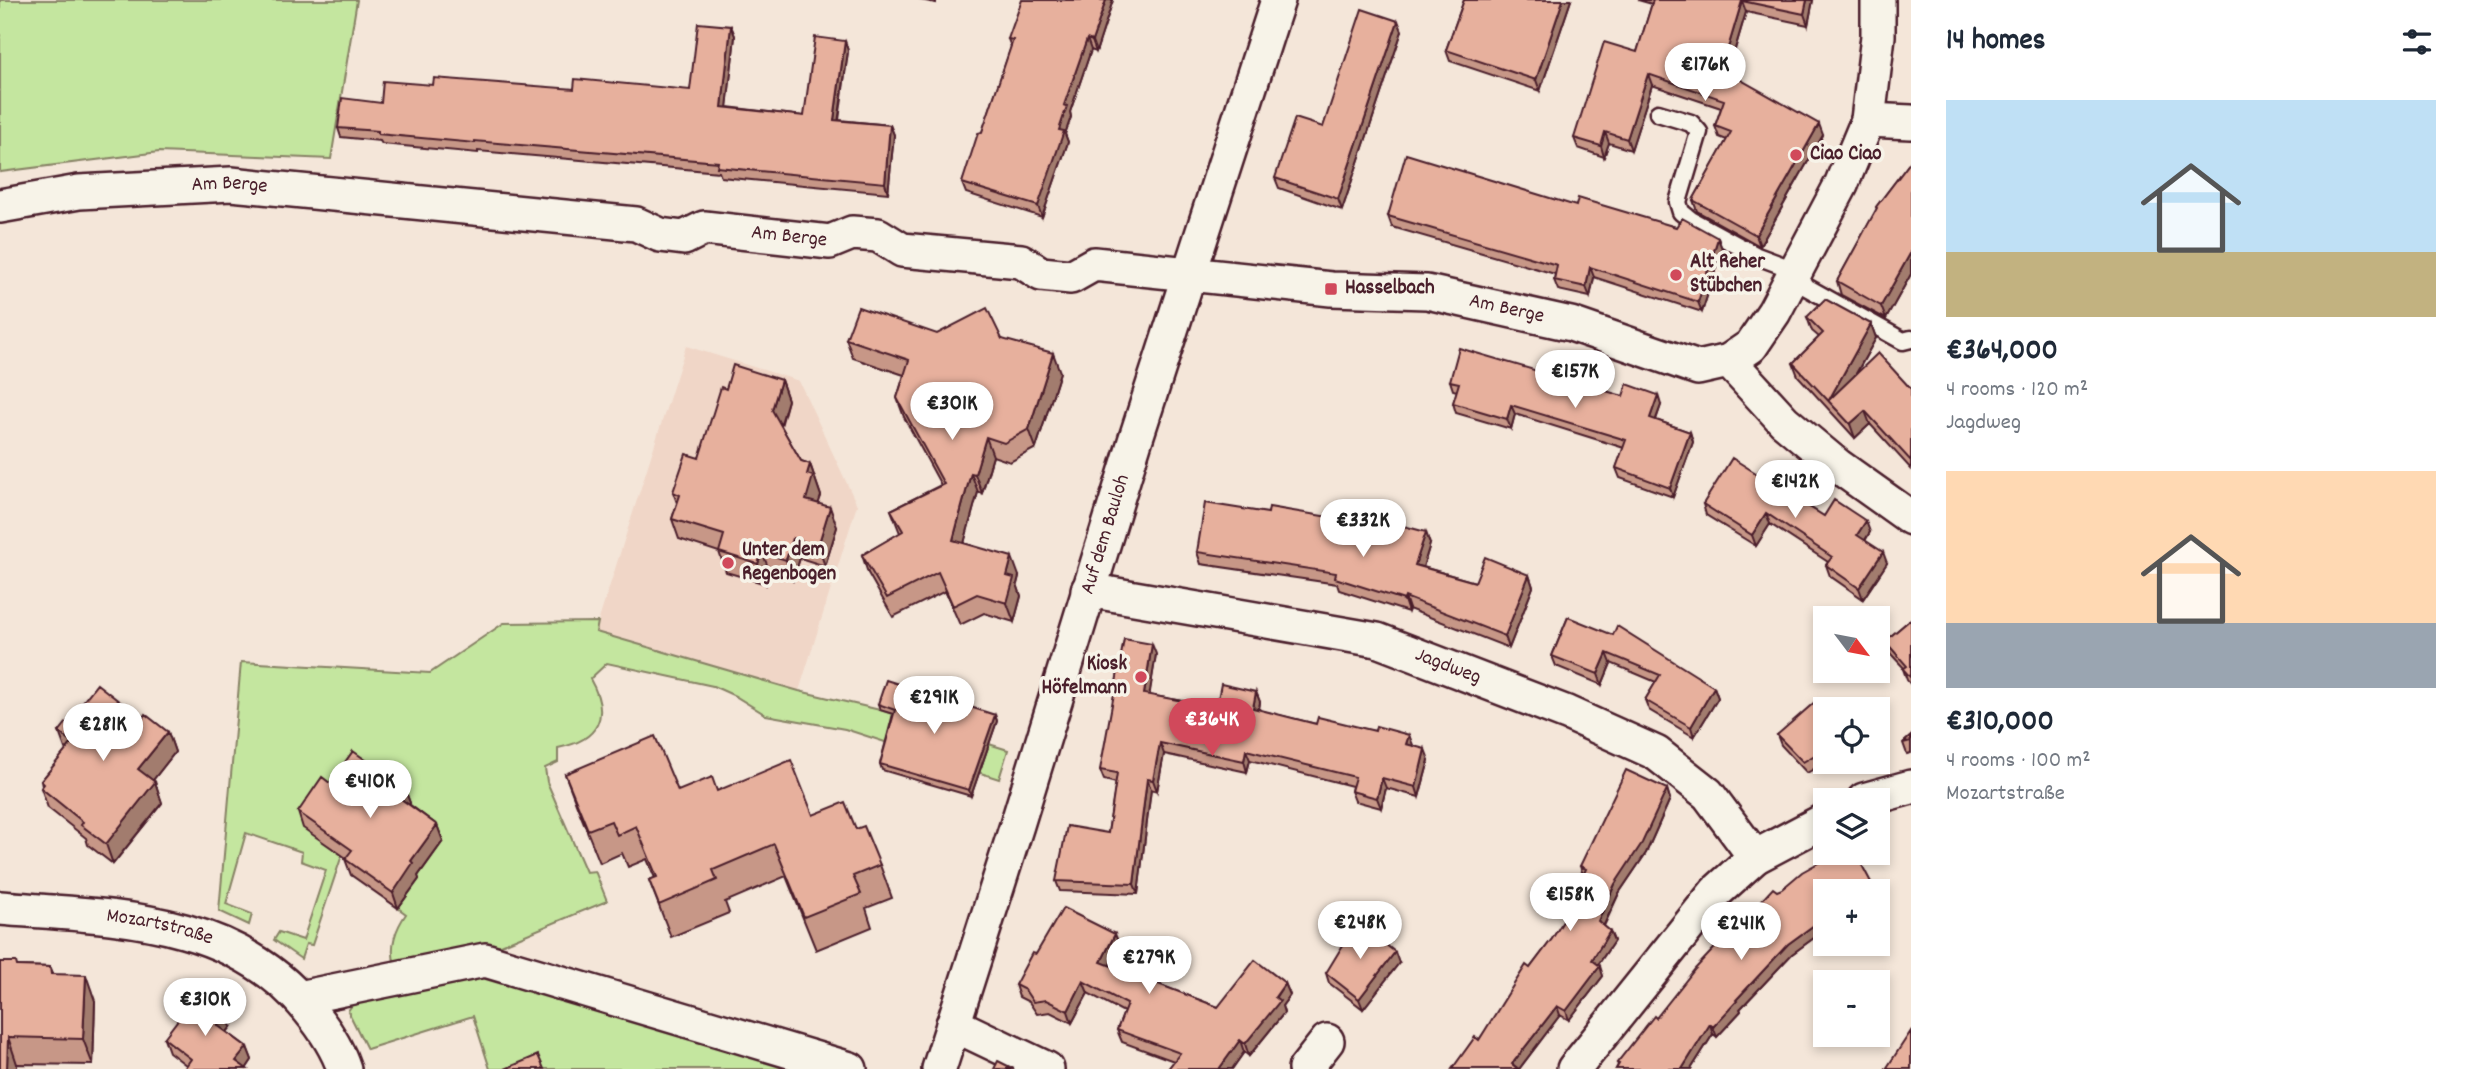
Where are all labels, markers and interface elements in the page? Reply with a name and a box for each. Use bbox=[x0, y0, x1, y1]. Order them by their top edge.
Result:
text: 14 homes bbox=[1946, 21, 2045, 64]
icon: filters bbox=[2398, 23, 2436, 61]
pin: €176K bbox=[1656, 43, 1754, 103]
text: €176K bbox=[1681, 49, 1729, 82]
place label: Ciao Ciao bbox=[1810, 140, 1882, 170]
icon: home bbox=[2128, 145, 2254, 271]
marker: Ciao Ciao bbox=[1788, 147, 1804, 163]
street label: Am Berge bbox=[191, 169, 269, 203]
street label: Am Berge bbox=[750, 218, 829, 257]
place label: Alt Reher Stübchen bbox=[1690, 248, 1766, 302]
marker: Alt Reher Stübchen bbox=[1668, 267, 1684, 283]
place label: Hasselbach bbox=[1345, 274, 1435, 304]
marker: Hasselbach bbox=[1323, 281, 1339, 297]
street label: Am Berge bbox=[1466, 287, 1547, 333]
text: €364,000 bbox=[1946, 331, 2058, 374]
pin: €157K bbox=[1526, 350, 1624, 410]
text: €157K bbox=[1551, 356, 1599, 389]
text: 4 rooms · 120 m² bbox=[1946, 374, 2088, 407]
pin: €301K bbox=[903, 382, 1001, 442]
text: €301K bbox=[926, 388, 978, 421]
text: Jagdweg bbox=[1946, 407, 2021, 440]
pin: €142K bbox=[1746, 461, 1844, 520]
text: €142K bbox=[1771, 466, 1819, 499]
street label: Auf dem Bauloh bbox=[1074, 471, 1139, 598]
pin: €332K bbox=[1314, 500, 1412, 559]
text: €332K bbox=[1336, 505, 1390, 538]
icon: home bbox=[2128, 516, 2254, 642]
place label: Unter dem Regenbogen bbox=[742, 536, 836, 590]
marker: Unter dem Regenbogen bbox=[720, 555, 736, 571]
north arrow bbox=[1813, 606, 1890, 682]
map controls bbox=[1813, 606, 1890, 1047]
street label: Jagdweg bbox=[1410, 641, 1485, 693]
place label: Kiosk Höfelmann bbox=[1042, 650, 1127, 704]
marker: Kiosk Höfelmann bbox=[1133, 669, 1149, 685]
pin: €291K bbox=[885, 676, 983, 736]
text: €291K bbox=[909, 682, 959, 715]
button: locate bbox=[1813, 697, 1890, 774]
pin: €364K bbox=[1163, 698, 1261, 758]
text: €310,000 bbox=[1946, 702, 2054, 745]
pin: €281K bbox=[54, 704, 152, 763]
text: €364K bbox=[1185, 704, 1239, 737]
text: €281K bbox=[79, 709, 127, 742]
text: 4 rooms · 100 m² bbox=[1946, 745, 2091, 778]
pin: €410K bbox=[321, 760, 419, 820]
text: €410K bbox=[345, 766, 395, 799]
text: Mozartstraße bbox=[1946, 778, 2065, 811]
button: layers bbox=[1813, 788, 1890, 865]
pin: €158K bbox=[1521, 874, 1619, 933]
text: €158K bbox=[1546, 879, 1594, 912]
button: + bbox=[1813, 879, 1890, 956]
street label: Mozartstraße bbox=[105, 902, 217, 954]
pin: €248K bbox=[1311, 902, 1409, 961]
pin: €241K bbox=[1692, 902, 1790, 962]
text: €248K bbox=[1334, 907, 1386, 940]
text: €241K bbox=[1717, 908, 1765, 941]
pin: €279K bbox=[1100, 936, 1198, 996]
text: €279K bbox=[1123, 942, 1175, 975]
button: − bbox=[1813, 970, 1890, 1047]
pin: €310K bbox=[156, 978, 254, 1038]
text: €310K bbox=[179, 984, 231, 1017]

